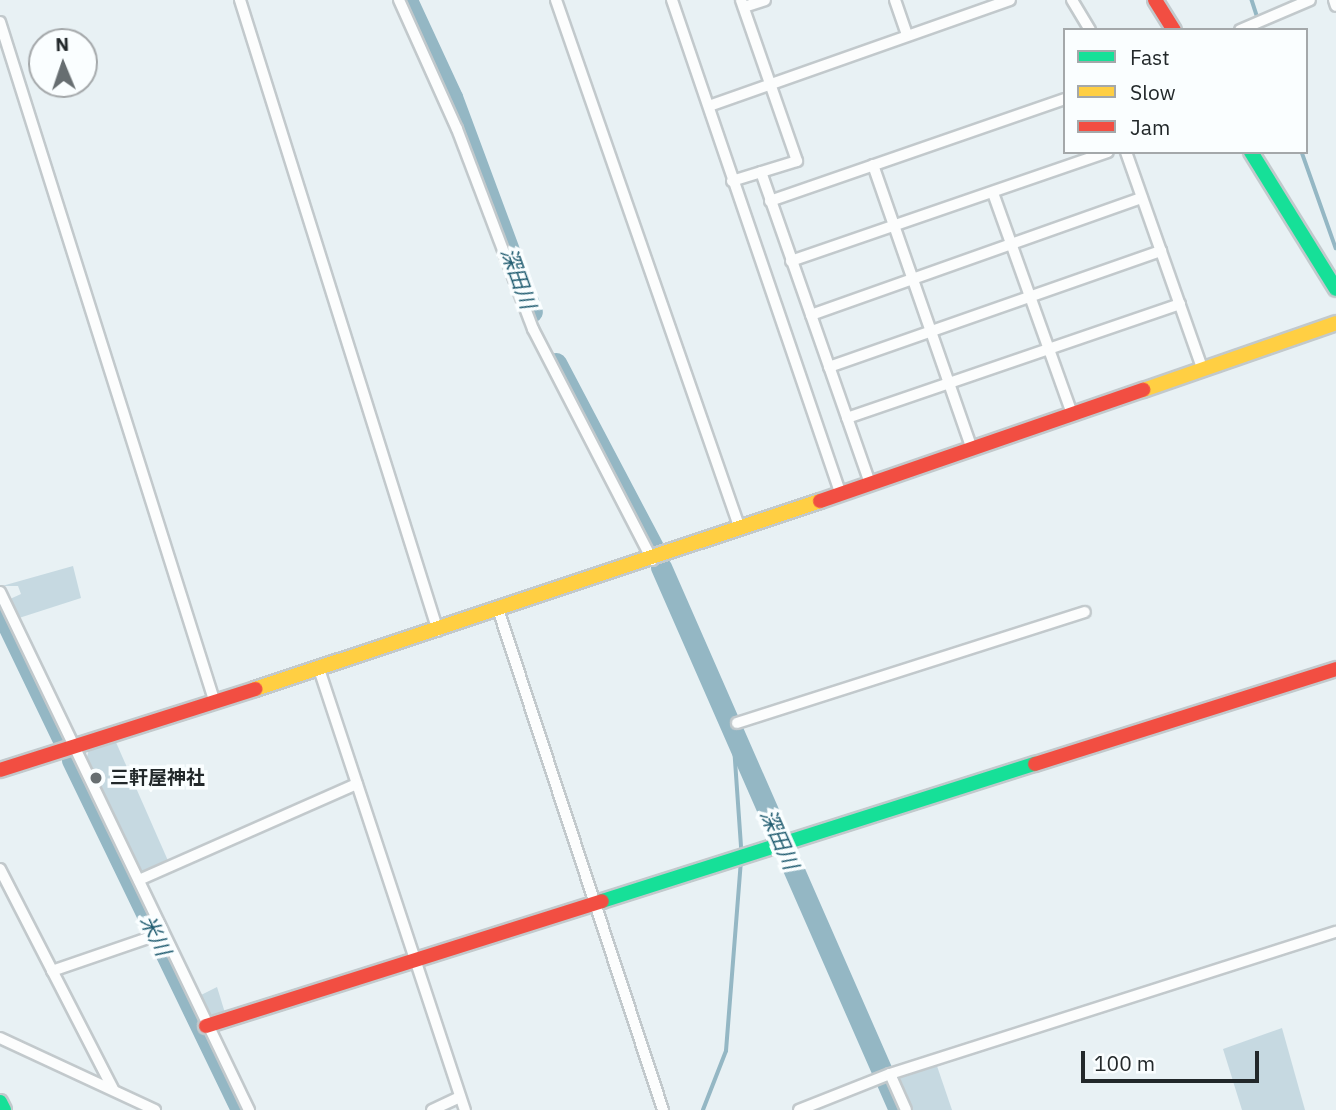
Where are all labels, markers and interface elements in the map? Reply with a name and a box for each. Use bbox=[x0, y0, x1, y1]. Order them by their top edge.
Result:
north arrow bbox=[28, 28, 98, 98]
legend bbox=[1063, 28, 1308, 154]
text: N bbox=[55, 32, 70, 56]
text: Fast bbox=[1130, 43, 1170, 71]
text: Slow bbox=[1130, 78, 1176, 106]
text: Jam bbox=[1130, 113, 1170, 141]
water label: 深田川 bbox=[496, 244, 542, 312]
place label: 三軒屋神社 bbox=[110, 767, 205, 789]
marker: 三軒屋神社 bbox=[88, 770, 104, 786]
water label: 深田川 bbox=[756, 805, 804, 873]
water label: 米川 bbox=[135, 911, 177, 959]
scale bar bbox=[1084, 1036, 1262, 1080]
text: 100 m bbox=[1094, 1049, 1155, 1077]

